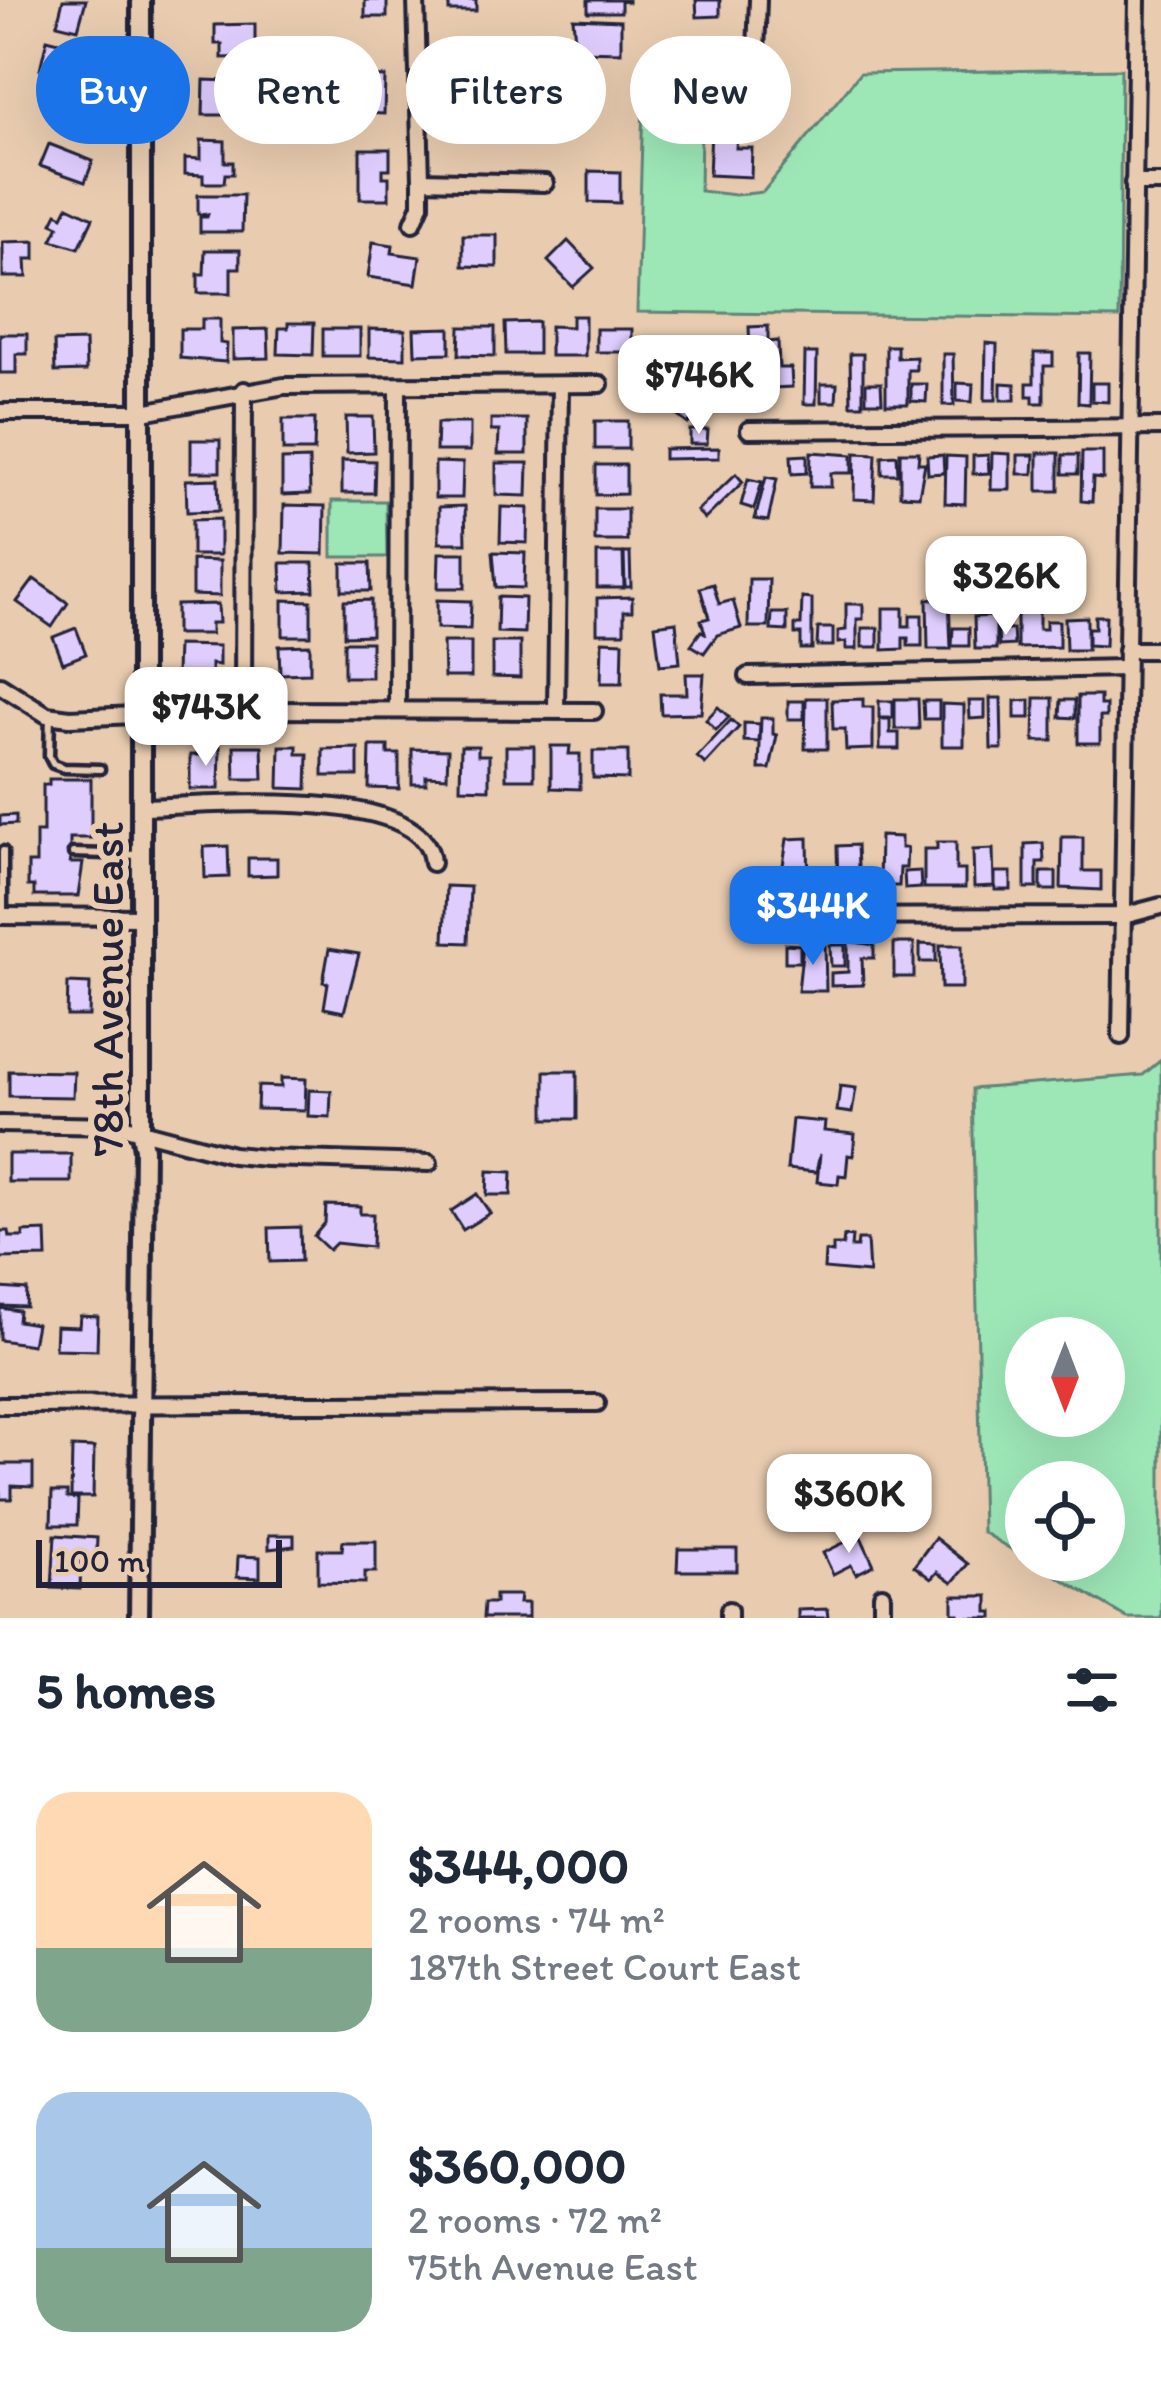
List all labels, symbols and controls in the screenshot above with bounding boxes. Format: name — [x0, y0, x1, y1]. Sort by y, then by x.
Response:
chip: Buy — [36, 36, 190, 144]
chip: Rent — [214, 36, 382, 144]
chip: Filters — [406, 36, 606, 144]
chip: New — [630, 36, 791, 144]
pin: $746K — [615, 335, 783, 437]
text: $746K — [645, 350, 753, 397]
pin: $326K — [922, 536, 1090, 638]
text: $326K — [952, 551, 1060, 598]
pin: $743K — [122, 667, 290, 769]
text: $743K — [152, 682, 260, 729]
street label: 78th Avenue East — [80, 821, 134, 1157]
pin: $344K — [729, 866, 897, 968]
text: $344K — [757, 881, 869, 928]
north arrow — [1005, 1317, 1125, 1437]
map controls — [1005, 1317, 1125, 1581]
pin: $360K — [765, 1454, 933, 1556]
button: locate — [1005, 1461, 1125, 1581]
text: $360K — [794, 1469, 904, 1516]
scale bar — [36, 1534, 282, 1587]
text: 100 m — [54, 1541, 145, 1580]
icon: filters — [1059, 1657, 1125, 1723]
text: 5 homes — [36, 1660, 216, 1721]
text: $344,000 — [408, 1835, 629, 1896]
icon: home — [132, 1840, 276, 1984]
text: 2 rooms · 74 m² — [408, 1896, 665, 1943]
text: 187th Street Court East — [408, 1943, 801, 1990]
text: $360,000 — [408, 2135, 626, 2196]
icon: home — [132, 2140, 276, 2284]
text: 2 rooms · 72 m² — [408, 2196, 662, 2243]
text: 75th Avenue East — [408, 2243, 698, 2290]

